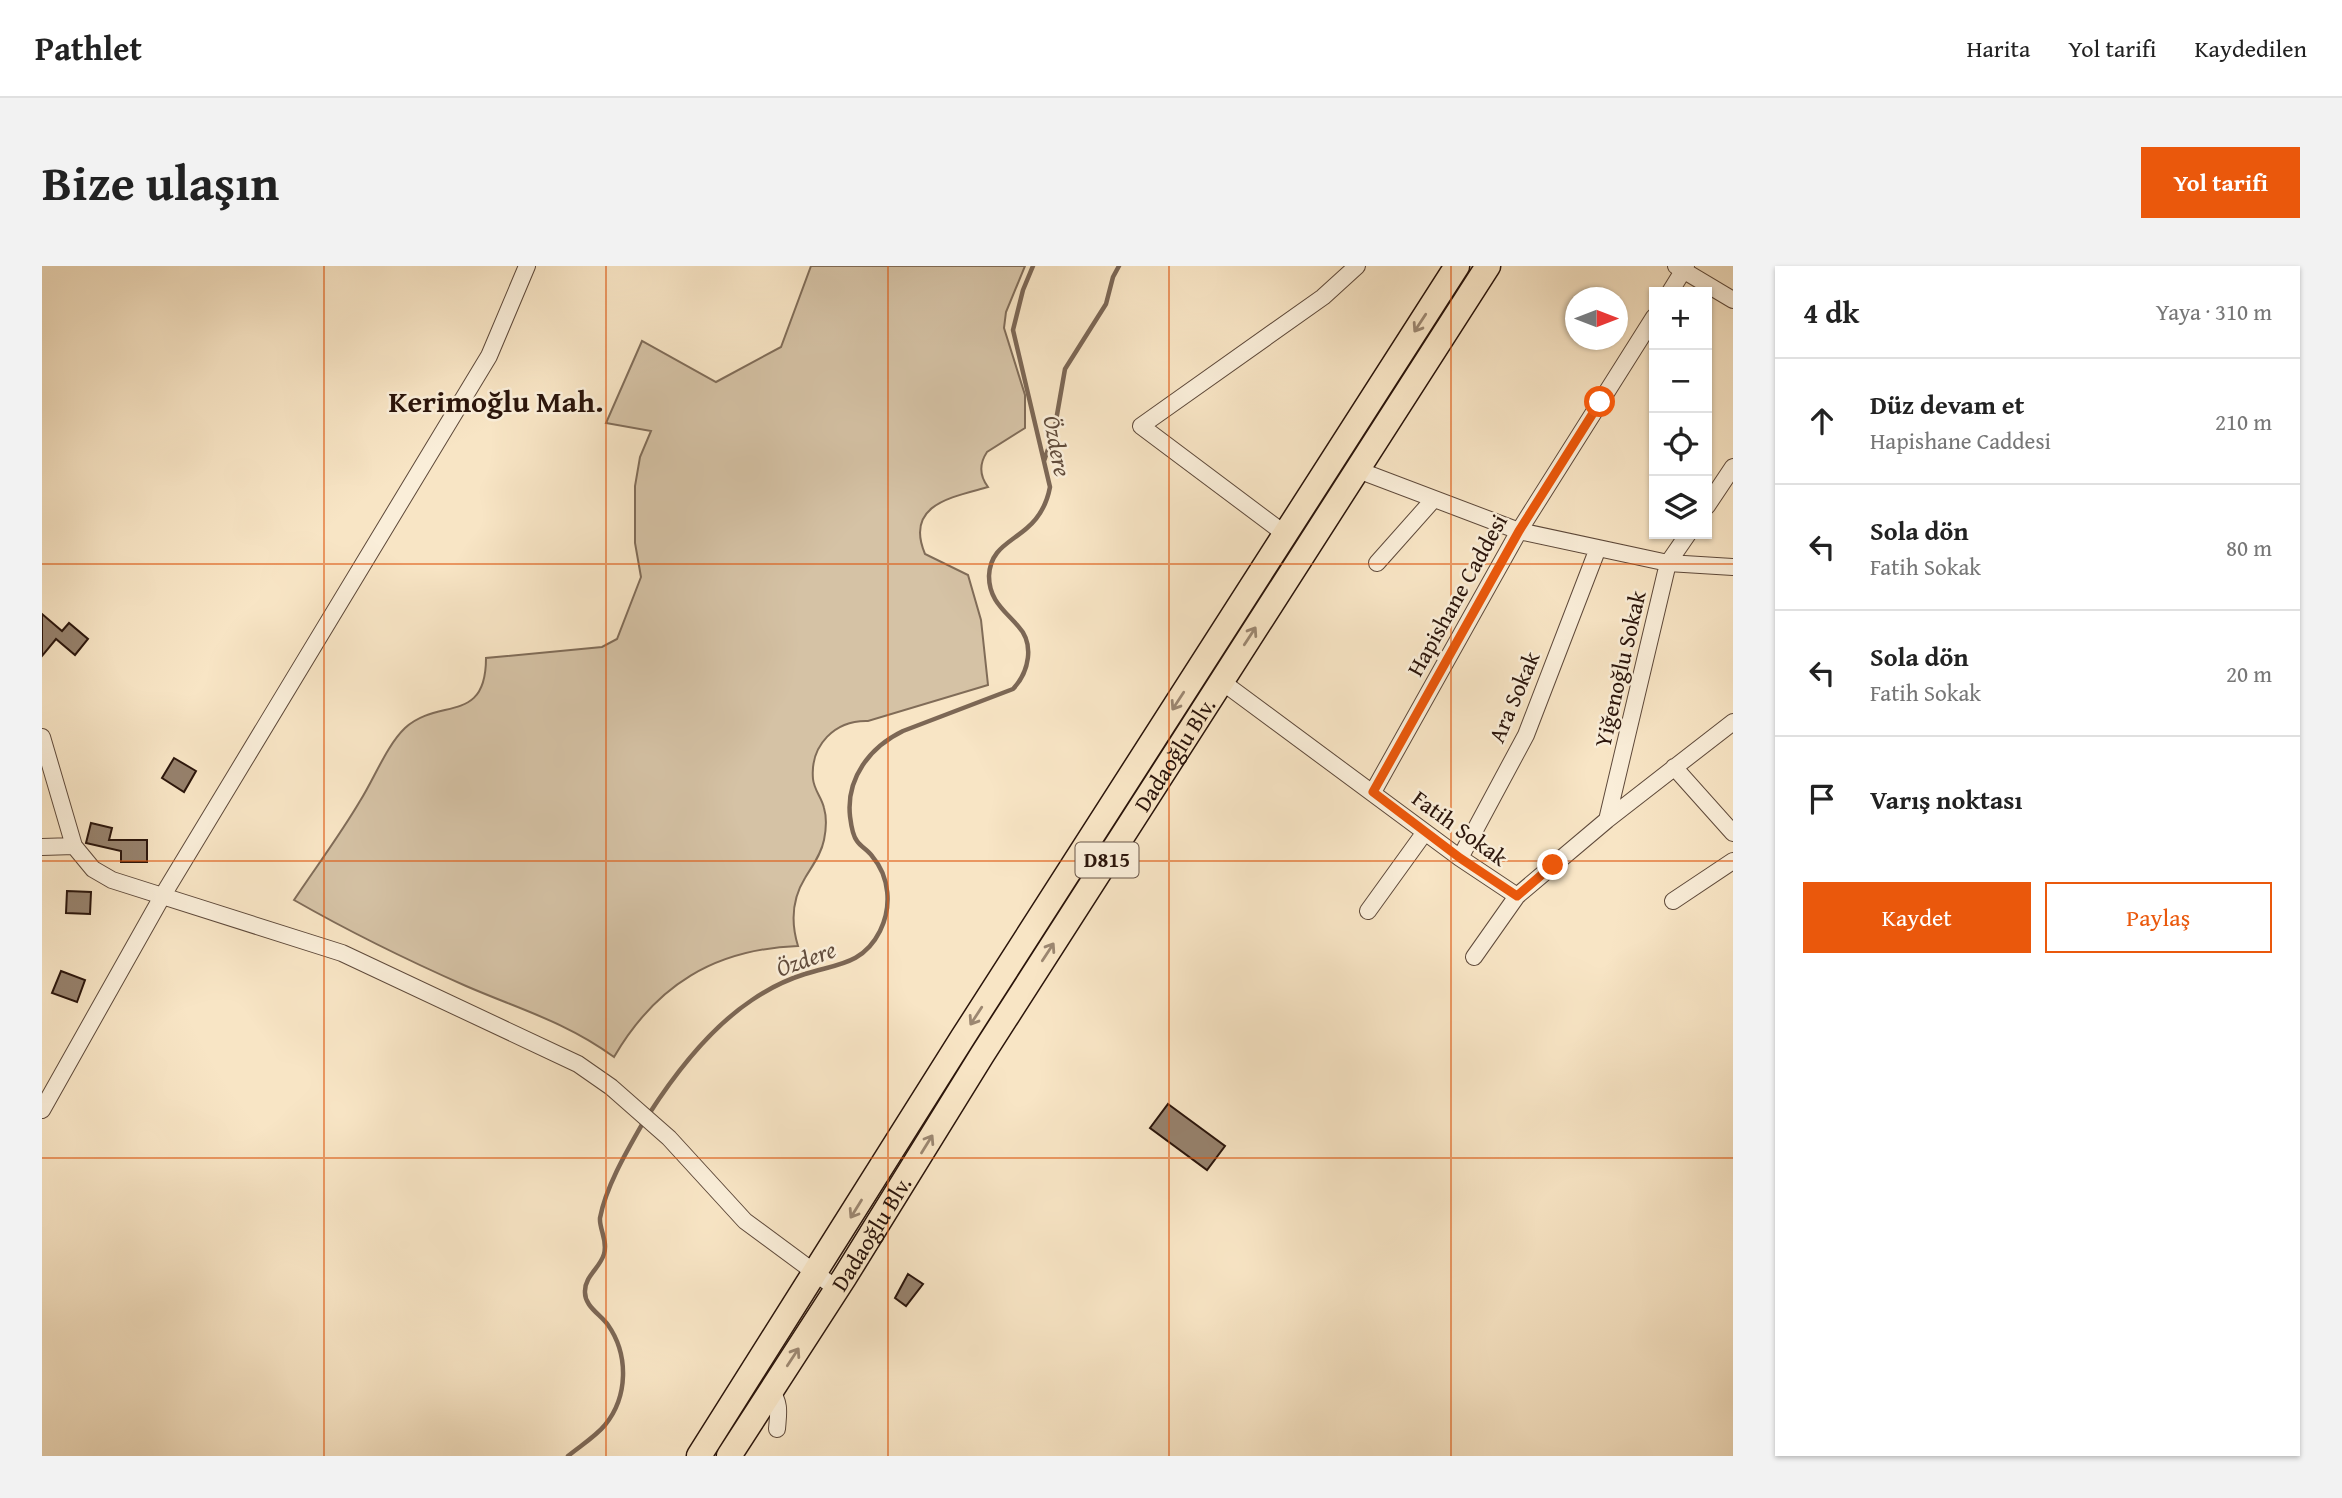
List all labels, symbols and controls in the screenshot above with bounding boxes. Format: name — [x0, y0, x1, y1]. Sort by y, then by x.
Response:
text: Pathlet — [35, 24, 142, 72]
text: Harita — [1967, 31, 2030, 66]
text: Yol tarifi — [2068, 31, 2156, 66]
text: Kaydedilen — [2194, 31, 2307, 66]
text: Bize ulaşın — [42, 146, 279, 218]
button: Yol tarifi — [2141, 147, 2300, 218]
north arrow — [1565, 287, 1628, 350]
map controls — [1649, 287, 1712, 539]
button: + — [1649, 287, 1712, 350]
text: 4 dk — [1803, 290, 1859, 334]
text: Yaya · 310 m — [2156, 295, 2272, 328]
one-way arrow — [1413, 313, 1427, 333]
button: − — [1649, 350, 1712, 413]
district label: Kerimoğlu Mah. — [389, 379, 603, 423]
text: Düz devam et — [1870, 385, 2024, 424]
route start — [1584, 386, 1615, 417]
icon: ahead — [1803, 402, 1841, 440]
text: 210 m — [2215, 405, 2272, 438]
water label: Özdere — [1034, 412, 1081, 480]
button: locate — [1649, 413, 1712, 476]
text: Hapishane Caddesi — [1870, 424, 2051, 457]
button: layers — [1649, 476, 1712, 539]
street label: Hapishane Caddesi — [1398, 508, 1515, 682]
text: Sola dön — [1870, 511, 1969, 550]
icon: left — [1803, 528, 1841, 566]
text: 80 m — [2226, 531, 2272, 564]
text: Fatih Sokak — [1870, 550, 1981, 583]
street label: Yiğenoğlu Sokak — [1585, 587, 1654, 750]
one-way arrow — [1244, 627, 1258, 647]
text: Sola dön — [1870, 637, 1969, 676]
street label: Ara Sokak — [1480, 646, 1548, 748]
icon: left — [1803, 654, 1841, 692]
text: 20 m — [2226, 657, 2272, 690]
text: Fatih Sokak — [1870, 676, 1981, 709]
one-way arrow — [1171, 690, 1185, 710]
street label: Dadaoğlu Blv. — [1125, 691, 1223, 818]
icon: arrive — [1803, 780, 1841, 818]
text: Varış noktası — [1870, 780, 2022, 819]
street label: Fatih Sokak — [1406, 782, 1515, 874]
road number: D815 — [1076, 842, 1138, 878]
route end — [1537, 849, 1568, 880]
button: Kaydet — [1803, 882, 2031, 953]
button: Paylaş — [2045, 882, 2272, 953]
water label: Özdere — [771, 931, 841, 986]
one-way arrow — [1042, 942, 1056, 962]
one-way arrow — [969, 1006, 984, 1025]
one-way arrow — [919, 1135, 934, 1154]
street label: Dadaoğlu Blv. — [823, 1170, 919, 1297]
one-way arrow — [849, 1199, 864, 1218]
one-way arrow — [786, 1348, 800, 1368]

